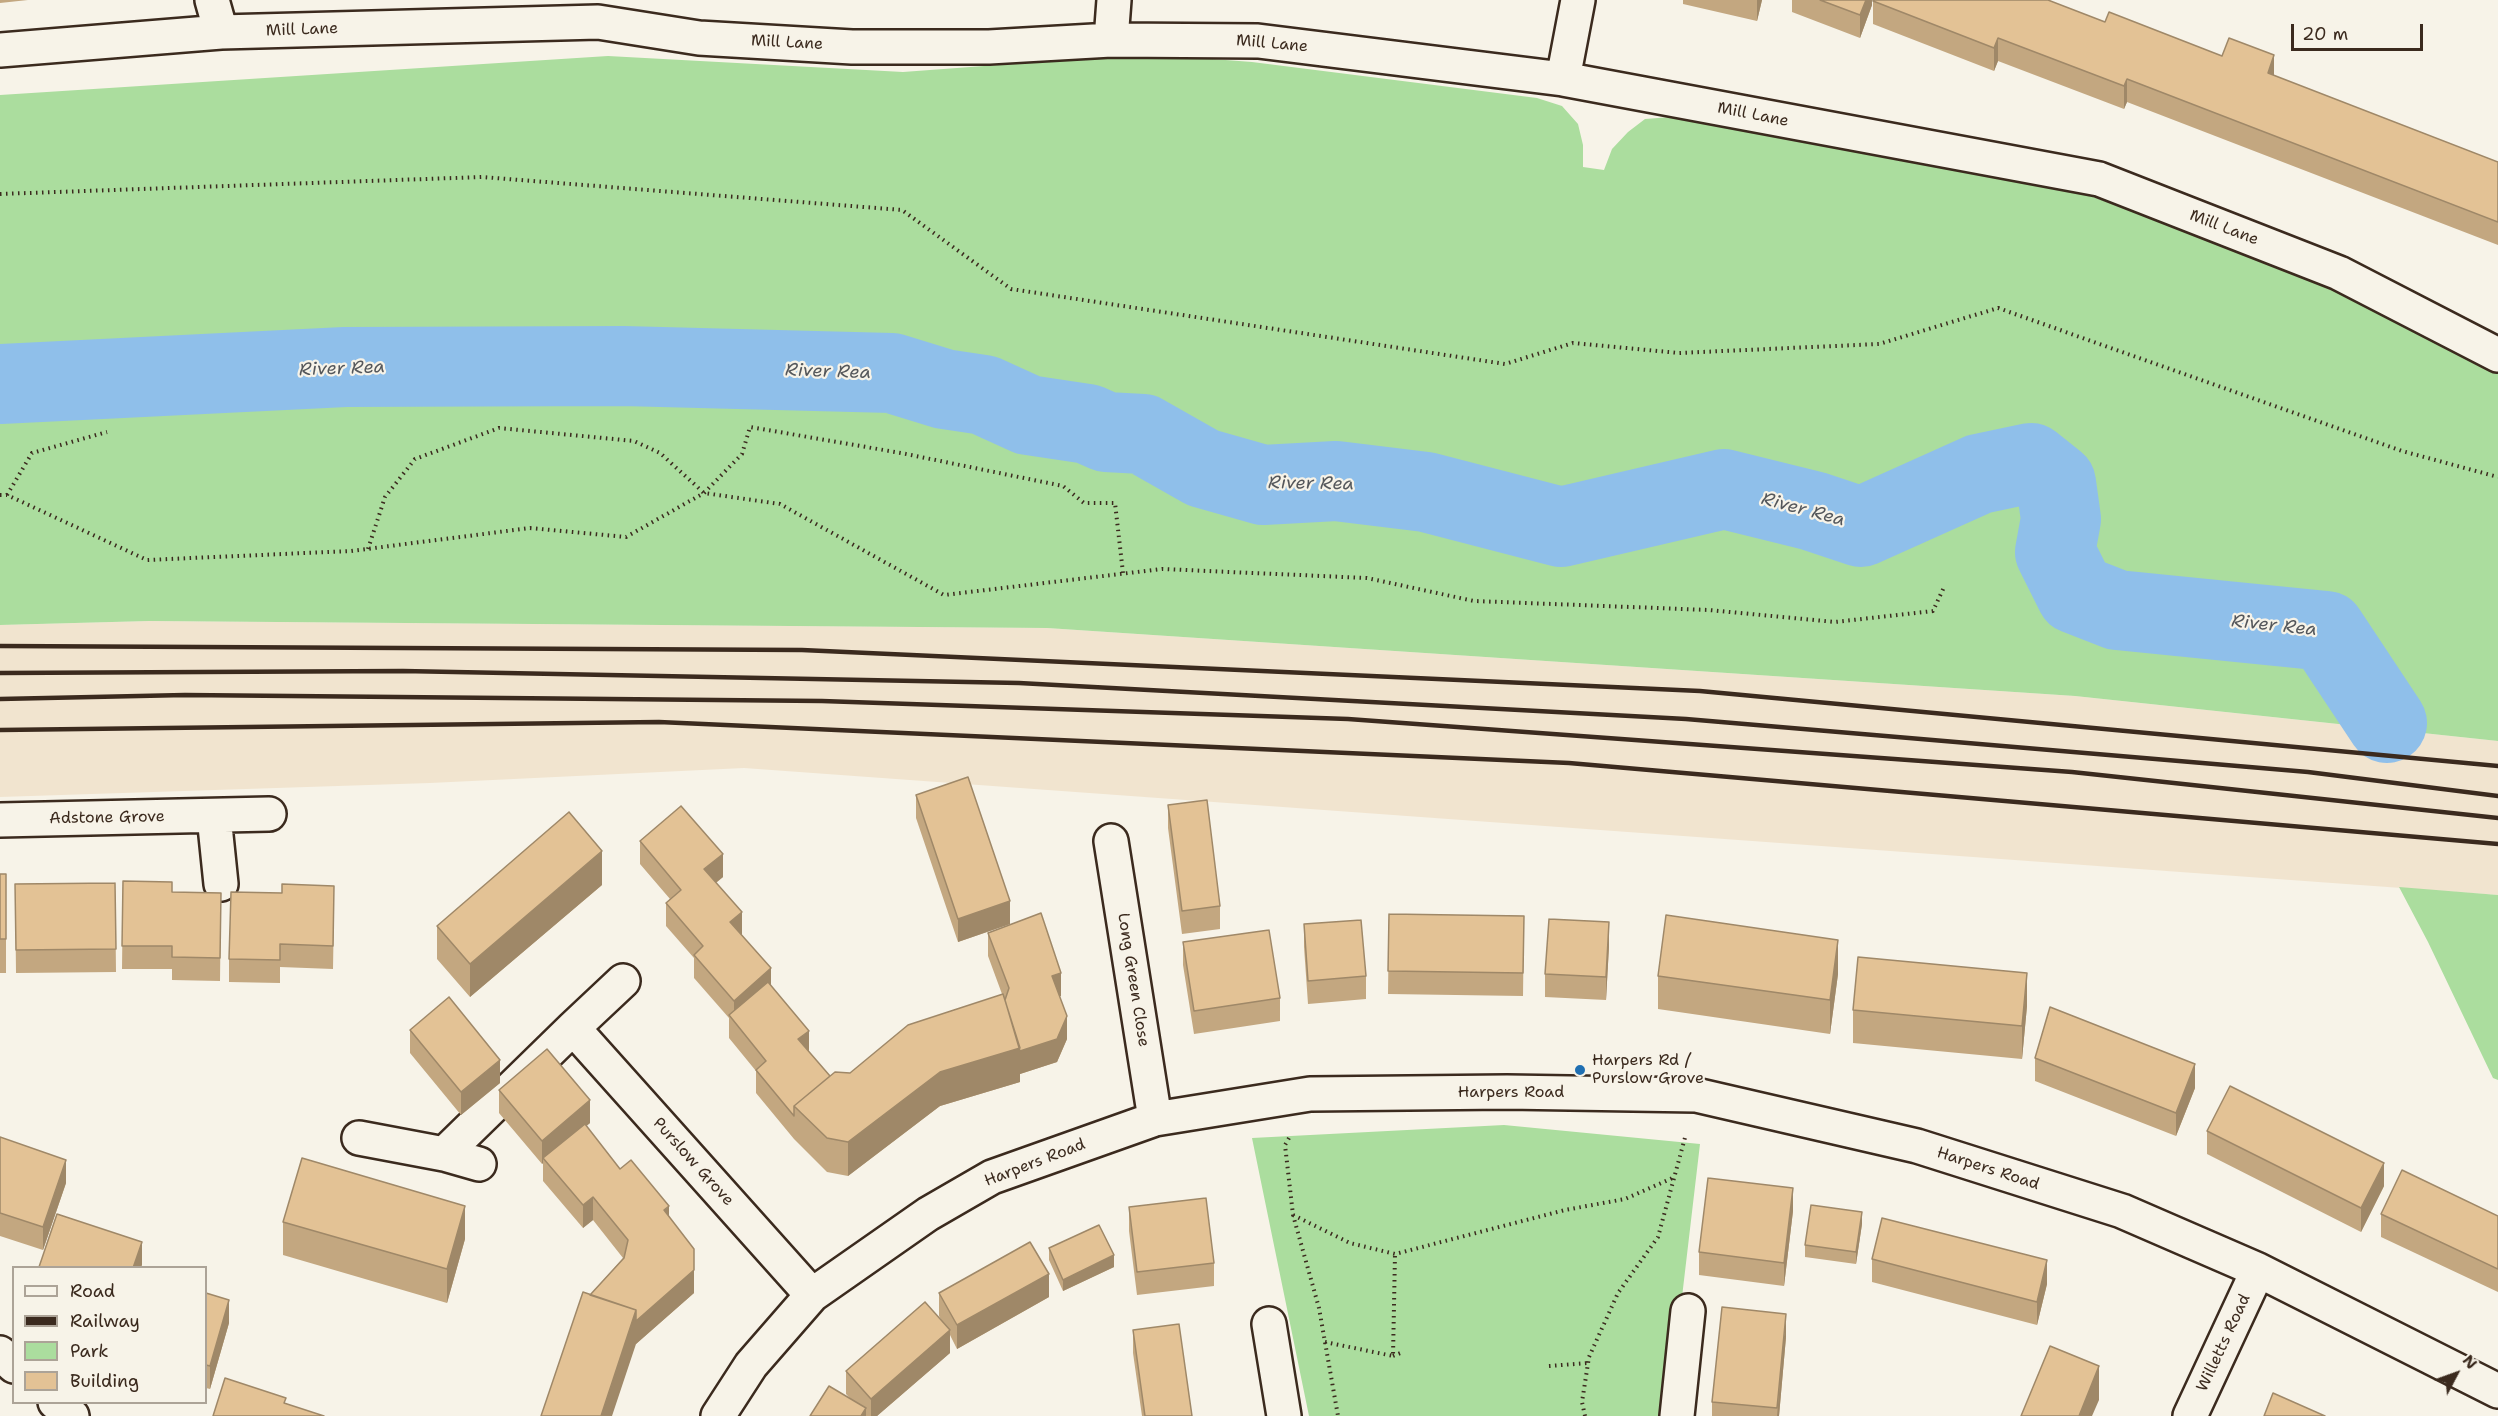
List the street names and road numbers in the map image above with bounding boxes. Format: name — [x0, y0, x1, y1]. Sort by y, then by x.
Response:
street label: Mill Lane — [266, 19, 338, 41]
street label: Mill Lane — [1235, 31, 1309, 57]
street label: Mill Lane — [750, 32, 824, 54]
street label: Mill Lane — [1716, 99, 1790, 131]
street label: Mill Lane — [2187, 206, 2261, 250]
street label: Adstone Grove — [49, 807, 165, 829]
street label: Long Green Close — [1113, 912, 1153, 1048]
street label: Harpers Road — [1458, 1083, 1564, 1103]
street label: Purslow Grove — [648, 1114, 738, 1210]
street label: Harpers Road — [982, 1135, 1088, 1191]
street label: Harpers Road — [1934, 1143, 2042, 1195]
street label: Willetts Road — [2193, 1291, 2255, 1395]

